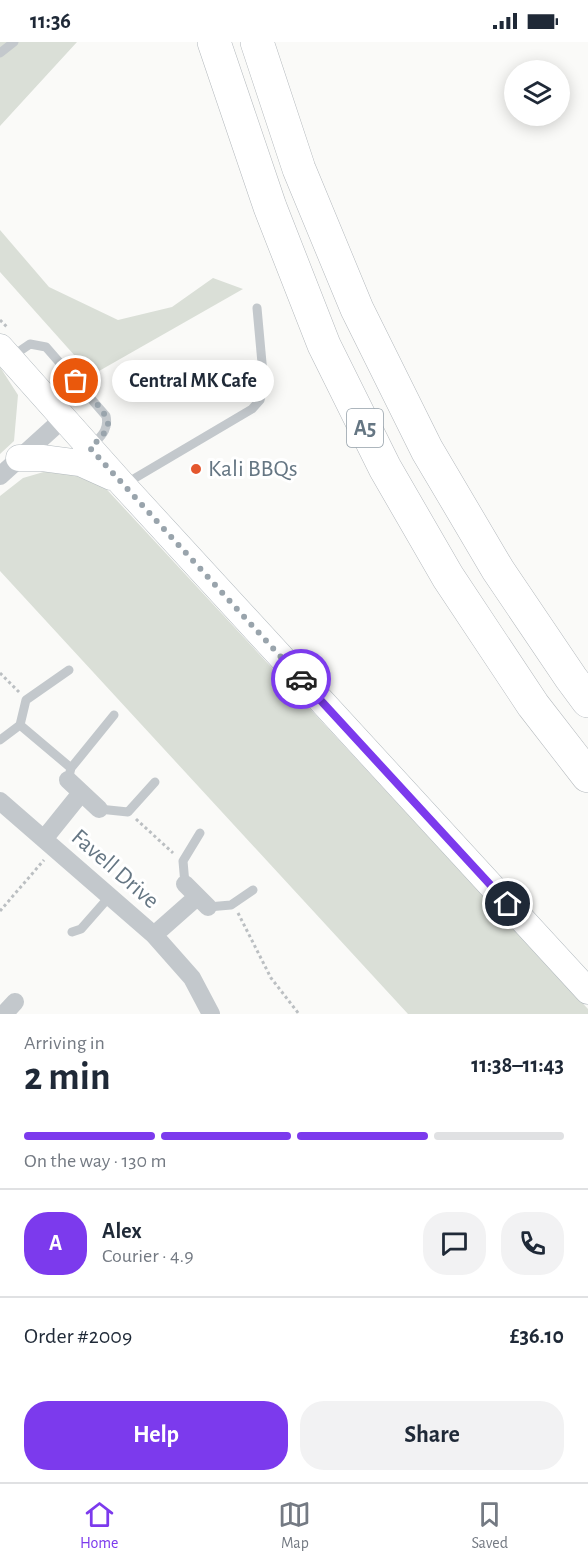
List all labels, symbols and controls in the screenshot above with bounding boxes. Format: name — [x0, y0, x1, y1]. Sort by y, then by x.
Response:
text: 11:36 — [30, 10, 71, 32]
map controls — [504, 60, 570, 126]
button: layers — [504, 60, 570, 126]
pin — [50, 355, 101, 406]
callout: Central MK Cafe — [112, 360, 274, 402]
icon: bag — [59, 364, 92, 397]
text: Central MK Cafe — [129, 371, 257, 391]
road number: A5 — [347, 409, 383, 447]
place label: Kali BBQs — [208, 457, 298, 481]
marker: Kali BBQs — [189, 462, 203, 476]
courier — [271, 649, 331, 709]
icon: car — [285, 663, 318, 696]
street label: Favell Drive — [67, 825, 163, 913]
pin — [482, 878, 533, 929]
icon: home — [491, 887, 524, 920]
text: Arriving in — [24, 1033, 105, 1053]
text: 11:38–11:43 — [471, 1054, 564, 1076]
text: 2 min — [24, 1058, 111, 1097]
text: On the way · 130 m — [24, 1151, 166, 1171]
button: chat — [423, 1212, 486, 1275]
button: phone — [501, 1212, 564, 1275]
text: Alex — [102, 1220, 142, 1242]
text: A — [49, 1232, 62, 1254]
text: Courier · 4.9 — [102, 1246, 194, 1266]
text: Order #2009 — [24, 1325, 132, 1347]
text: £36.10 — [510, 1325, 564, 1347]
button: Help — [24, 1401, 288, 1470]
button: Share — [300, 1401, 564, 1470]
tab: Home — [80, 1498, 118, 1553]
tab: Map — [278, 1498, 311, 1553]
tab: Saved — [471, 1498, 508, 1553]

